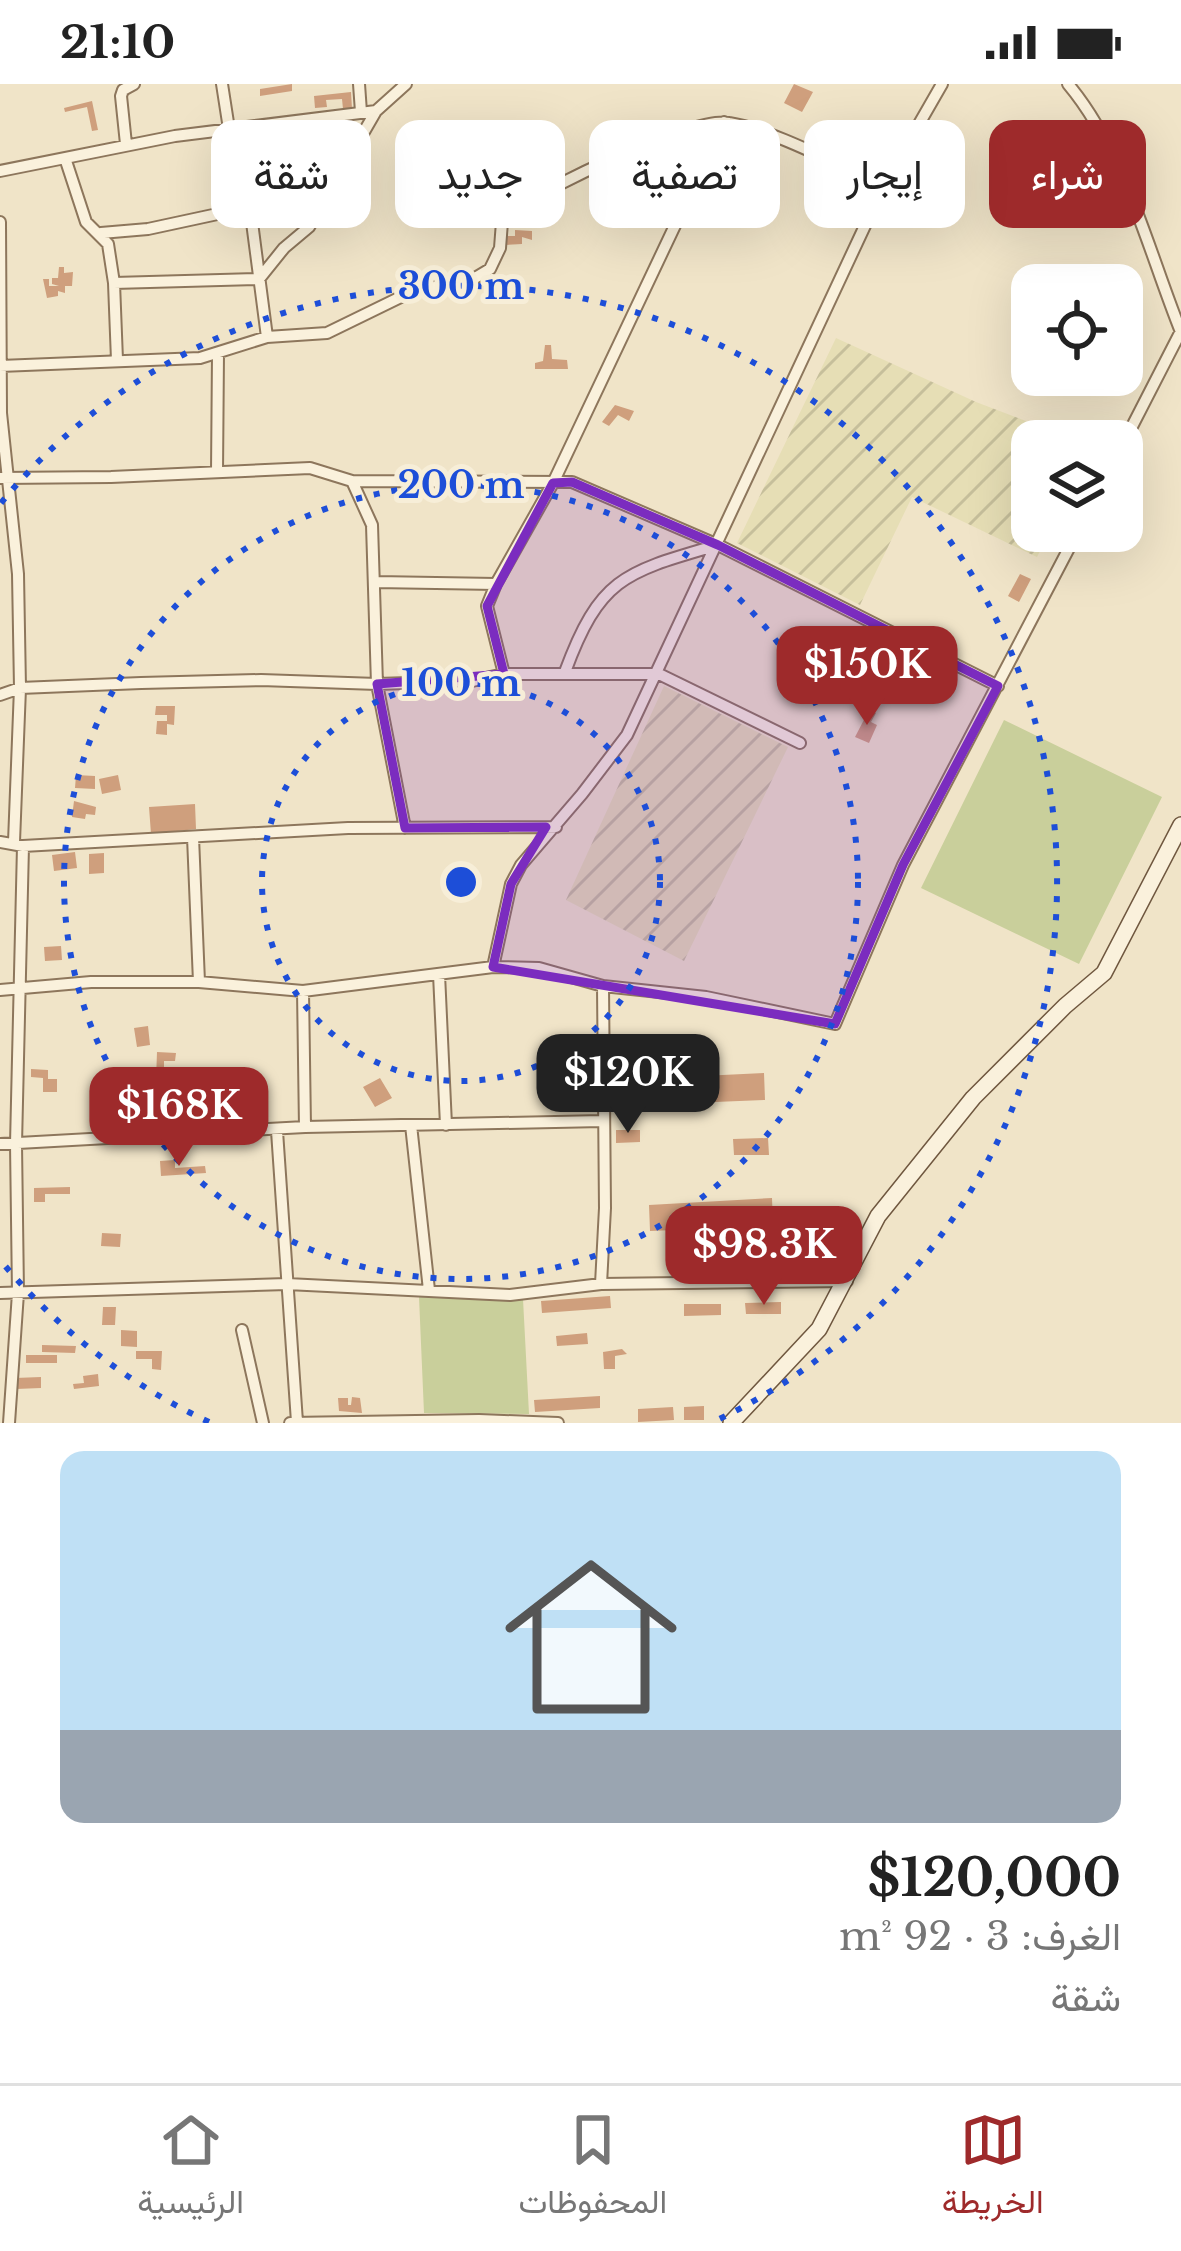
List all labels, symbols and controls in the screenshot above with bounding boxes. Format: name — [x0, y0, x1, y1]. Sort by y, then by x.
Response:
text: 21:10 — [60, 14, 175, 70]
chip: شقة — [211, 120, 371, 228]
chip: جديد — [395, 120, 565, 228]
chip: تصفية — [589, 120, 780, 228]
chip: إيجار — [804, 120, 965, 228]
chip: شراء — [989, 120, 1146, 228]
text: 300 m — [398, 264, 525, 309]
map controls — [1011, 264, 1143, 552]
button: locate — [1011, 264, 1143, 396]
button: layers — [1011, 420, 1143, 552]
text: 200 m — [397, 463, 525, 508]
pin: $150K — [783, 626, 951, 728]
text: $150K — [804, 640, 930, 689]
text: 100 m — [401, 661, 521, 706]
centre of rings — [440, 861, 482, 903]
pin: $120K — [544, 1034, 712, 1136]
text: $120K — [563, 1048, 693, 1097]
pin: $168K — [95, 1067, 263, 1169]
text: $168K — [116, 1081, 242, 1130]
pin: $98.3K — [666, 1206, 862, 1308]
text: $98.3K — [692, 1220, 836, 1269]
icon: home — [483, 1529, 699, 1745]
text: $120,000 — [867, 1847, 1121, 1910]
text: الغرف: 3 · 92 m² — [839, 1912, 1121, 1961]
text: شقة — [1051, 1973, 1121, 2022]
tab: الرئيسية — [137, 2107, 244, 2231]
tab: المحفوظات — [519, 2107, 667, 2231]
tab: الخريطة — [942, 2107, 1044, 2231]

